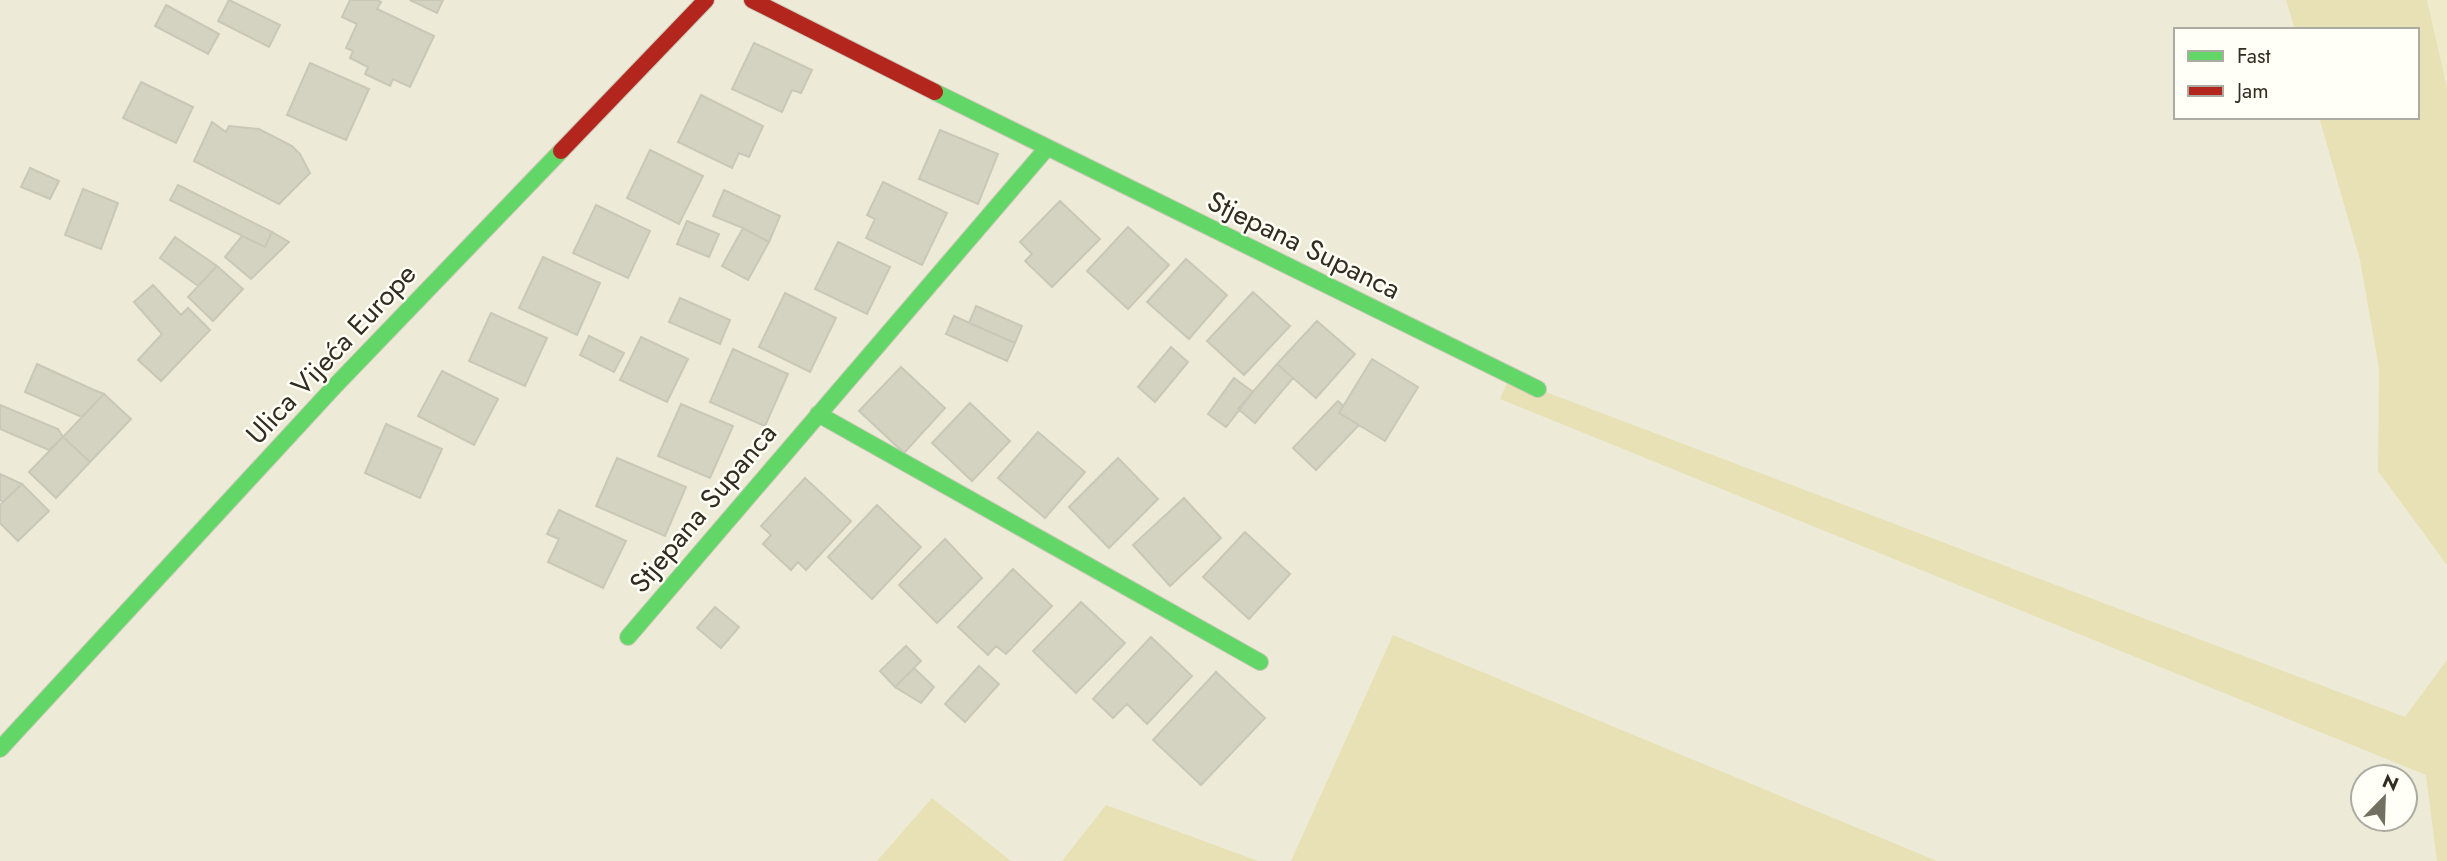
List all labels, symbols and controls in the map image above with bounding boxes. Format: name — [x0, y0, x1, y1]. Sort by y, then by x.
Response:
legend — [2174, 28, 2419, 119]
text: Fast — [2237, 41, 2270, 71]
text: Jam — [2234, 76, 2269, 106]
street label: Stjepana Supanca — [1200, 180, 1408, 310]
street label: Ulica Vijeća Europe — [236, 254, 426, 454]
street label: Stjepana Supanca — [620, 414, 786, 602]
north arrow — [2349, 763, 2419, 833]
text: N — [2378, 767, 2403, 798]

